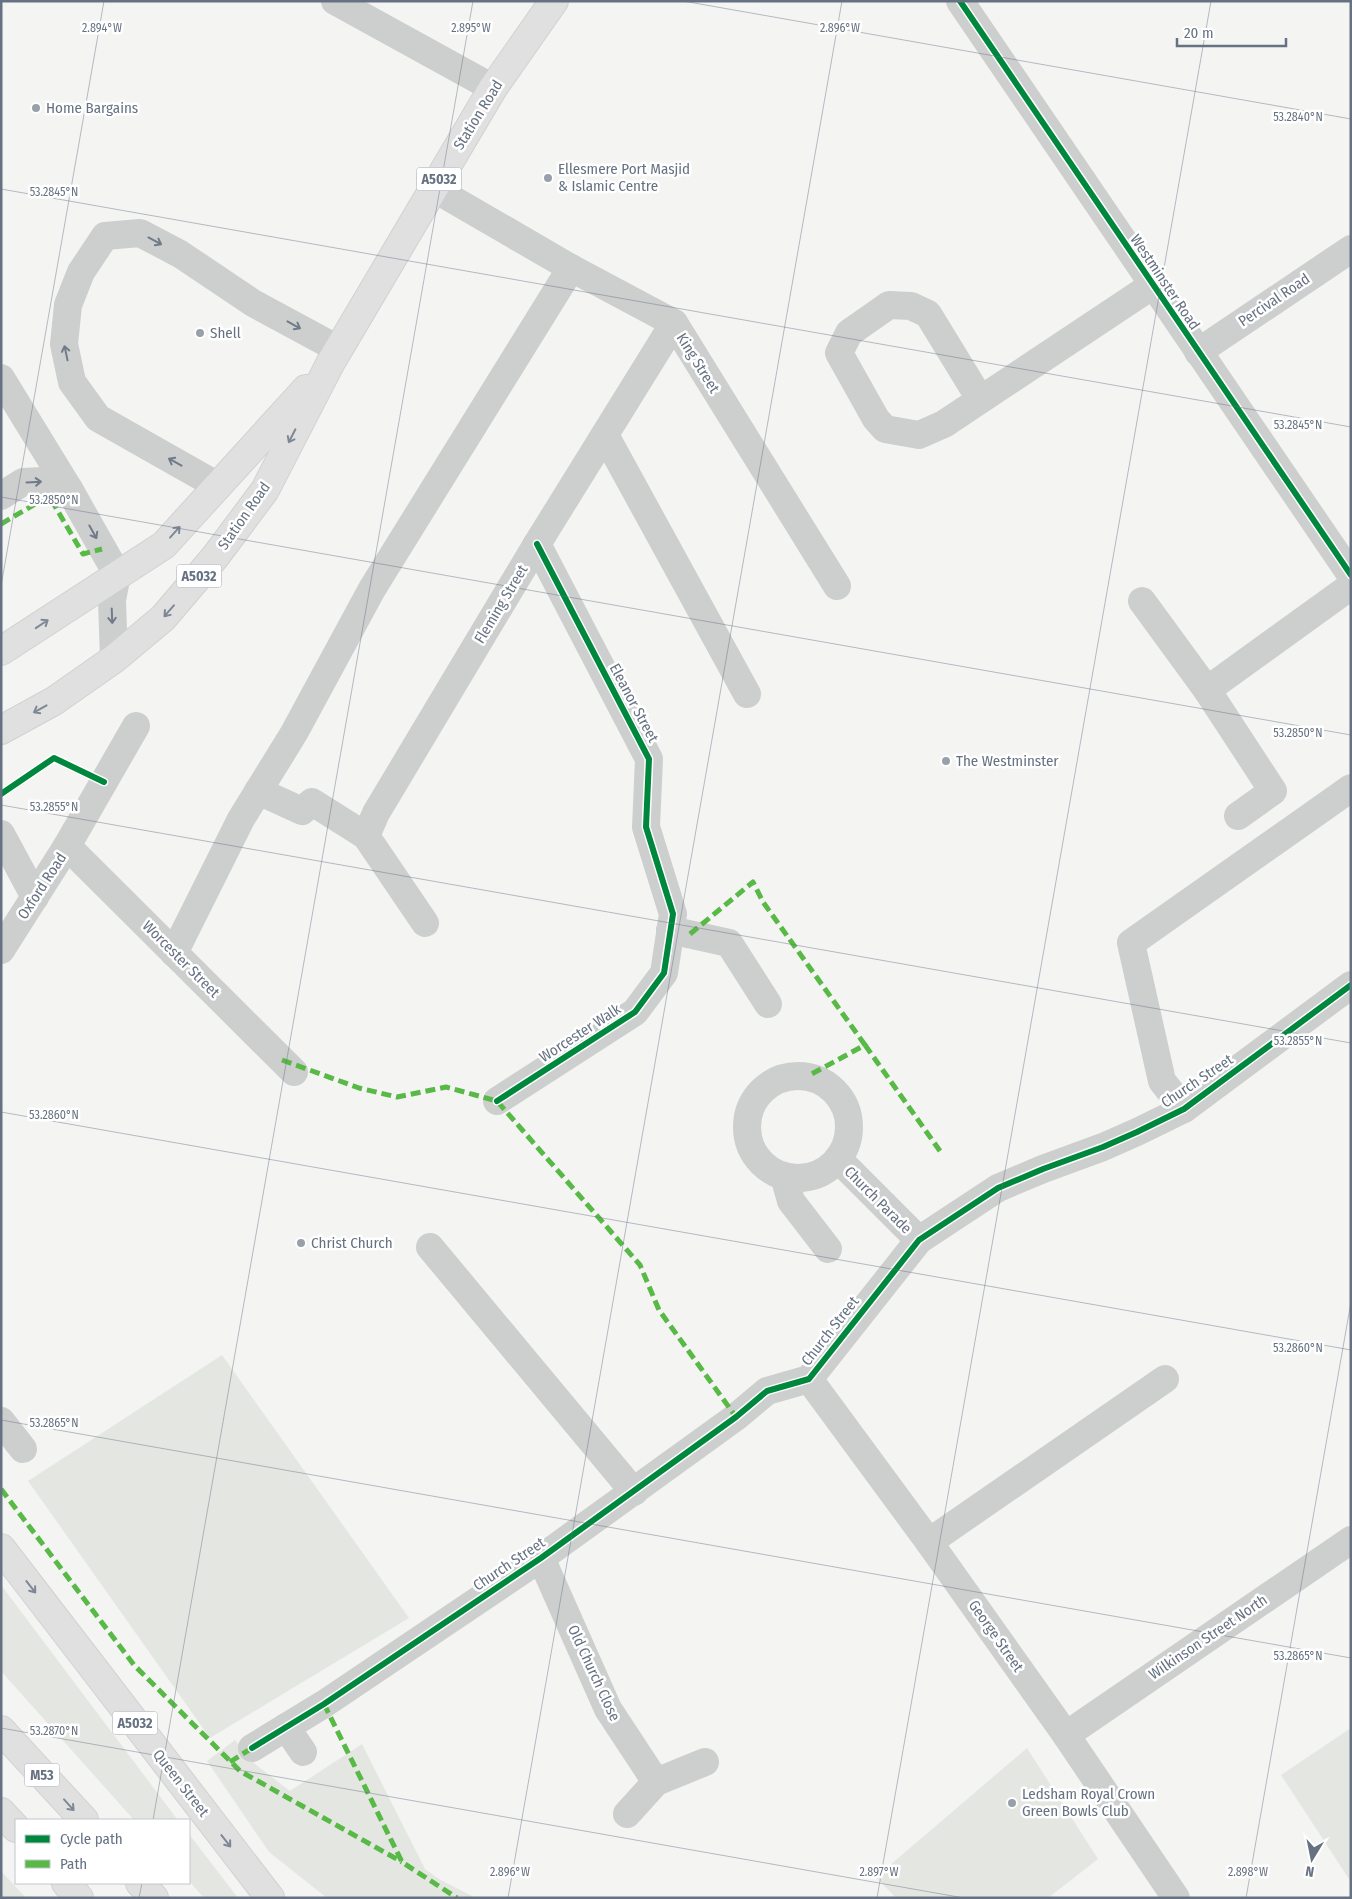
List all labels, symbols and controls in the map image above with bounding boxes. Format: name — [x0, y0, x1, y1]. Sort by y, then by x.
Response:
scale bar — [1177, 15, 1286, 47]
text: 2.894°W — [82, 21, 122, 35]
text: 2.895°W — [451, 21, 491, 35]
text: 2.896°W — [820, 21, 860, 35]
text: 20 m — [1184, 24, 1214, 42]
street label: Station Road — [450, 77, 506, 153]
place label: Home Bargains — [46, 99, 138, 117]
marker: Home Bargains — [30, 102, 42, 114]
text: 53.2840°N — [1273, 110, 1323, 124]
place label: Ellesmere Port Masjid & Islamic Centre — [558, 160, 690, 195]
road number: A5032 — [416, 168, 462, 190]
marker: Ellesmere Port Masjid & Islamic Centre — [542, 172, 554, 184]
text: 53.2845°N — [30, 185, 78, 199]
street label: Westminster Road — [1126, 231, 1204, 333]
one-way arrow — [148, 236, 163, 246]
street label: Percival Road — [1235, 270, 1313, 330]
one-way arrow — [286, 321, 301, 331]
place label: Shell — [210, 324, 241, 342]
marker: Shell — [194, 327, 206, 339]
street label: King Street — [673, 330, 723, 396]
one-way arrow — [61, 346, 70, 362]
text: 53.2845°N — [1274, 418, 1322, 432]
one-way arrow — [287, 428, 296, 443]
one-way arrow — [168, 457, 183, 466]
one-way arrow — [25, 477, 41, 486]
street label: Station Road — [214, 479, 274, 553]
text: 53.2850°N — [29, 493, 79, 507]
one-way arrow — [88, 524, 98, 538]
one-way arrow — [169, 526, 181, 539]
street label: Fleming Street — [471, 561, 532, 647]
road number: A5032 — [176, 564, 222, 588]
one-way arrow — [163, 604, 175, 617]
one-way arrow — [108, 608, 117, 624]
one-way arrow — [35, 619, 49, 629]
street label: Eleanor Street — [606, 660, 662, 746]
one-way arrow — [33, 704, 48, 714]
text: 53.2850°N — [1273, 726, 1323, 740]
place label: The Westminster — [956, 752, 1059, 770]
marker: The Westminster — [940, 755, 952, 767]
text: 53.2855°N — [30, 800, 78, 814]
street label: Oxford Road — [14, 849, 70, 923]
street label: Worcester Street — [139, 917, 223, 1001]
street label: Worcester Walk — [536, 1000, 624, 1066]
text: 53.2855°N — [1274, 1034, 1322, 1048]
street label: Church Street — [1158, 1050, 1236, 1112]
text: 53.2860°N — [29, 1108, 79, 1122]
street label: Church Parade — [841, 1163, 915, 1237]
place label: Christ Church — [311, 1234, 393, 1252]
marker: Christ Church — [295, 1237, 307, 1249]
street label: Church Street — [797, 1293, 863, 1369]
text: 53.2860°N — [1273, 1341, 1323, 1355]
text: 53.2865°N — [30, 1416, 78, 1430]
street label: Church Street — [470, 1533, 548, 1595]
one-way arrow — [26, 1580, 36, 1594]
street label: Wilkinson Street North — [1145, 1591, 1271, 1683]
street label: George Street — [965, 1597, 1027, 1675]
street label: Old Church Close — [564, 1622, 624, 1724]
text: 53.2865°N — [1274, 1649, 1322, 1663]
road number: A5032 — [112, 1712, 158, 1735]
text: 53.2870°N — [30, 1724, 78, 1738]
street label: Queen Street — [149, 1746, 213, 1820]
road number: M53 — [24, 1764, 60, 1786]
place label: Ledsham Royal Crown Green Bowls Club — [1022, 1785, 1155, 1820]
marker: Ledsham Royal Crown Green Bowls Club — [1006, 1797, 1018, 1809]
one-way arrow — [64, 1798, 75, 1811]
legend — [15, 1819, 190, 1884]
text: Cycle path — [60, 1830, 123, 1848]
one-way arrow — [221, 1834, 231, 1848]
north arrow — [1287, 1834, 1337, 1884]
text: Path — [60, 1855, 87, 1873]
text: N — [1304, 1862, 1315, 1880]
text: 2.896°W — [490, 1865, 530, 1879]
text: 2.897°W — [860, 1865, 898, 1879]
text: 2.898°W — [1228, 1865, 1268, 1879]

